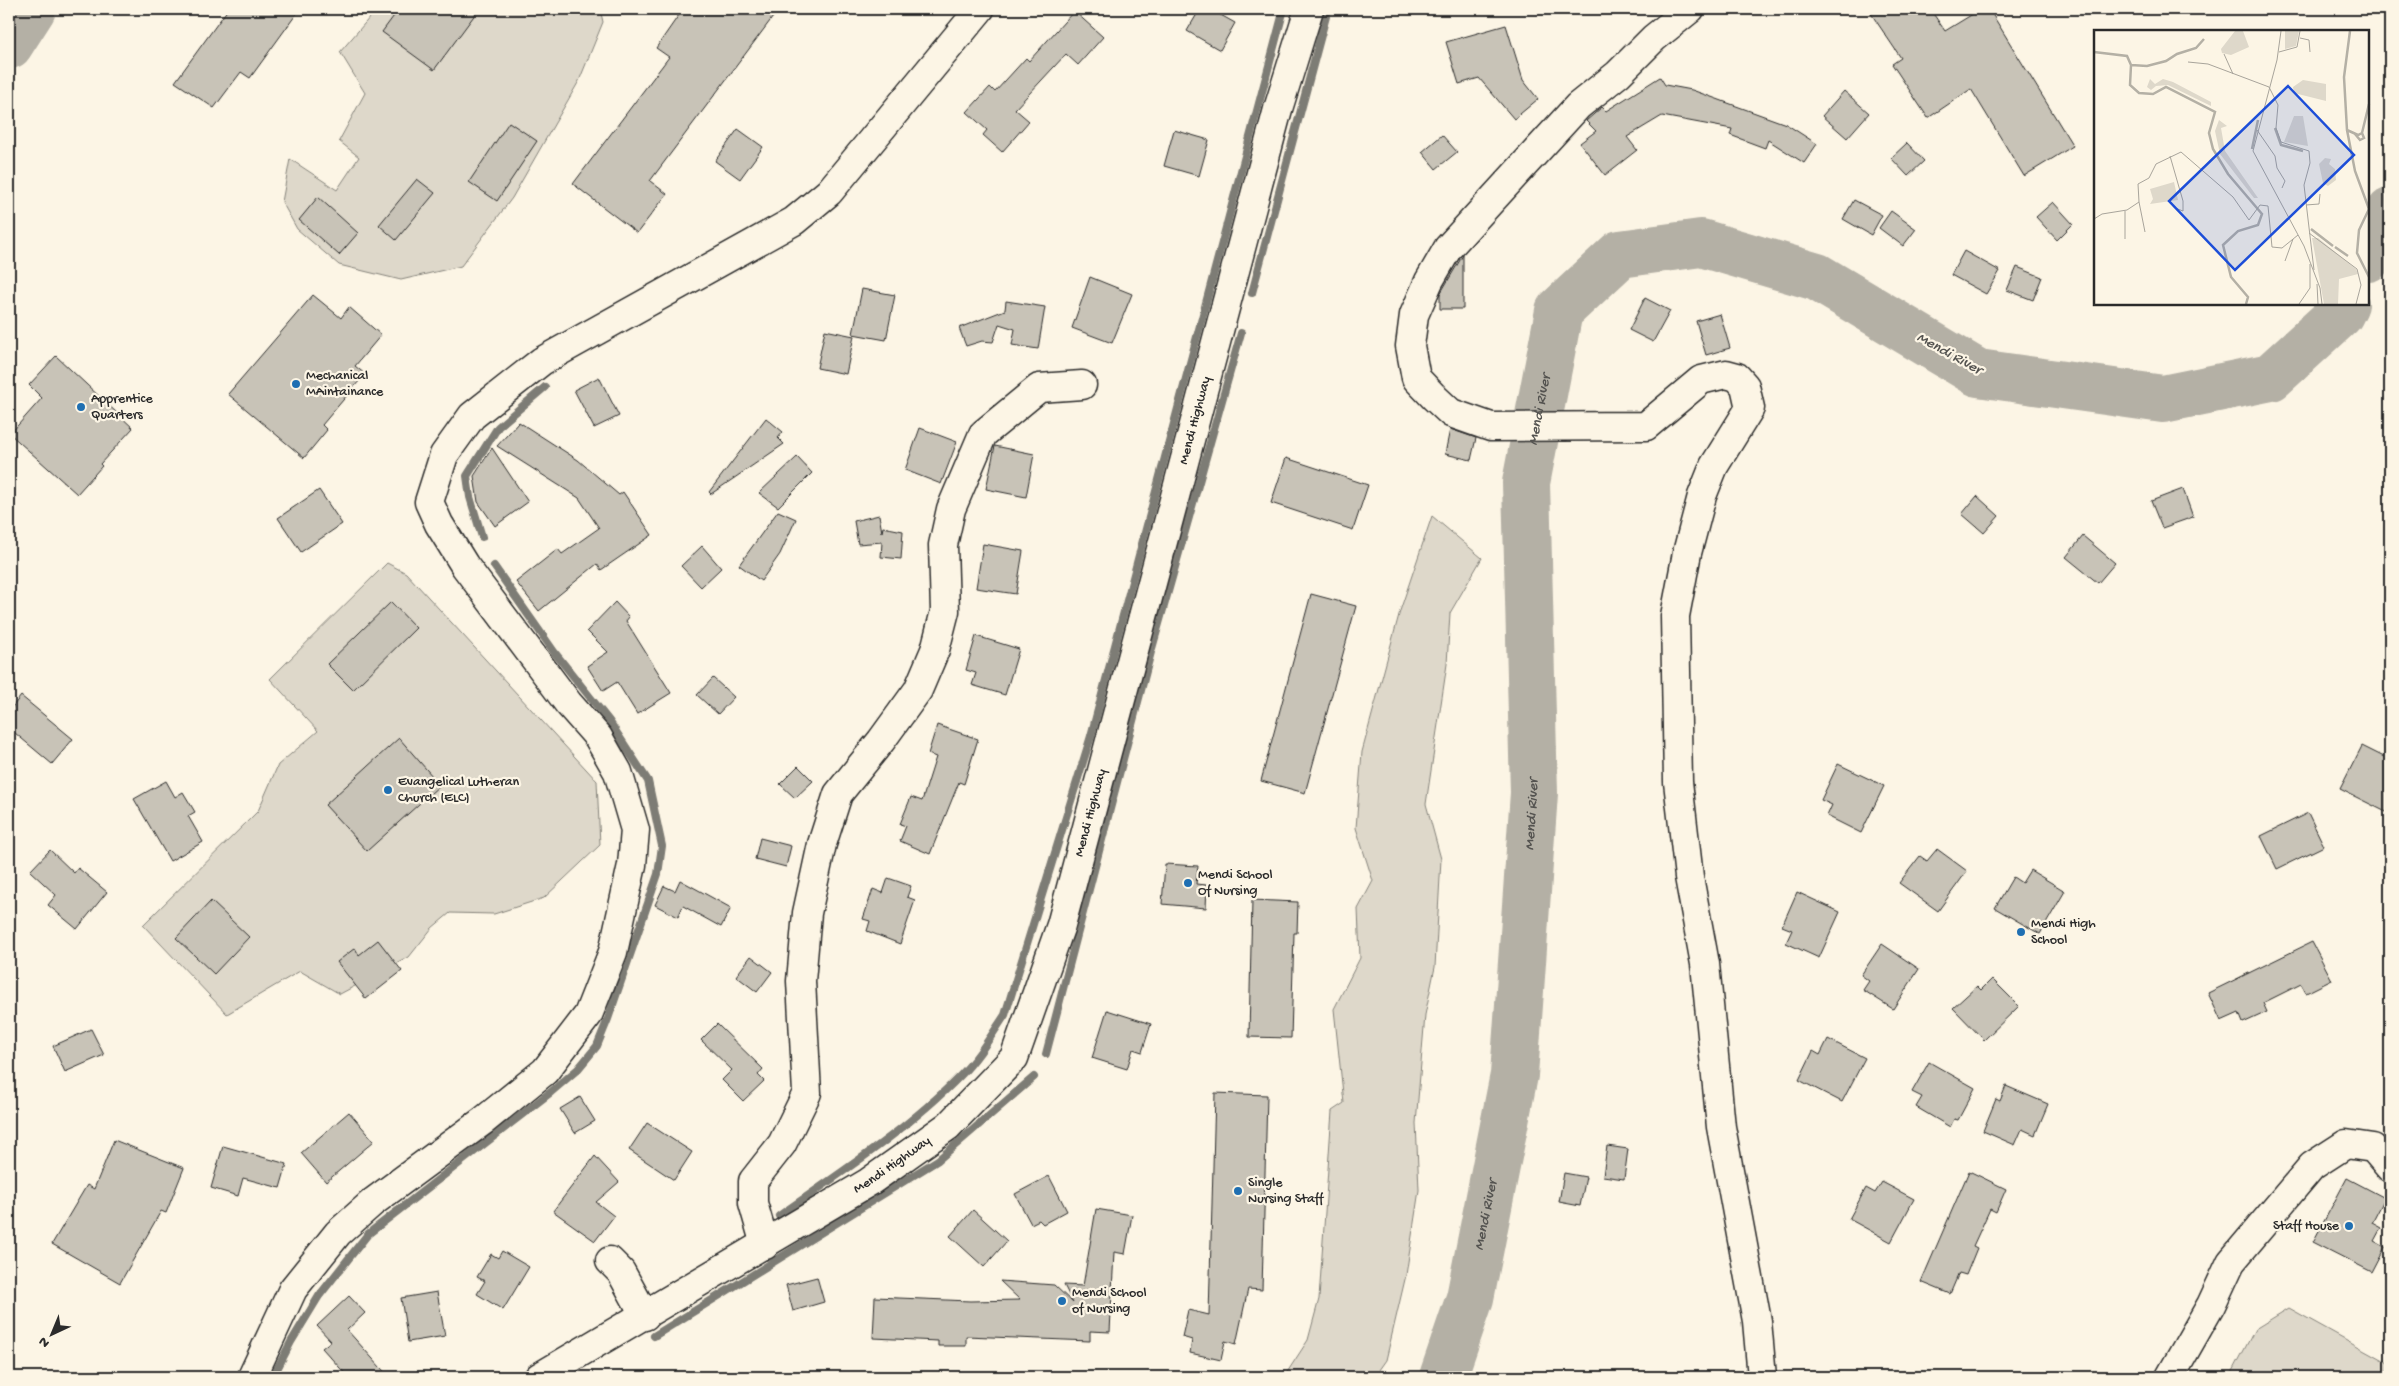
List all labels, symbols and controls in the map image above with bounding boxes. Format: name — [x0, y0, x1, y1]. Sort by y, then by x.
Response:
inset map — [2094, 30, 2369, 305]
water label: Mendi River — [1913, 329, 1987, 381]
place label: Mechanical MAintainance — [306, 368, 384, 401]
water label: Mendi River — [1524, 370, 1556, 447]
street label: Mendi Highway — [1175, 375, 1215, 466]
marker: Mechanical MAintainance — [290, 378, 302, 390]
place label: Apprentice Quarters — [91, 391, 153, 424]
marker: Apprentice Quarters — [75, 401, 87, 413]
street label: Mendi Highway — [1071, 767, 1111, 859]
place label: Evangelical Lutheran Church (ELC) — [398, 774, 519, 807]
water label: Mendi River — [1521, 776, 1543, 851]
marker: Evangelical Lutheran Church (ELC) — [382, 784, 394, 796]
place label: Mendi School Of Nursing — [1198, 867, 1273, 900]
marker: Mendi School Of Nursing — [1182, 877, 1194, 889]
place label: Mendi High School — [2031, 916, 2096, 949]
marker: Mendi High School — [2015, 926, 2027, 938]
street label: Mendi Highway — [851, 1132, 934, 1198]
place label: Single Nursing Staff — [1248, 1175, 1325, 1208]
water label: Mendi River — [1471, 1176, 1503, 1252]
marker: Single Nursing Staff — [1232, 1185, 1244, 1197]
place label: Staff House — [2273, 1218, 2340, 1235]
marker: Staff House — [2343, 1220, 2355, 1232]
place label: Mendi School of Nursing — [1072, 1285, 1147, 1318]
marker: Mendi School of Nursing — [1056, 1295, 1068, 1307]
north arrow — [28, 1308, 78, 1358]
text: N — [36, 1332, 54, 1351]

